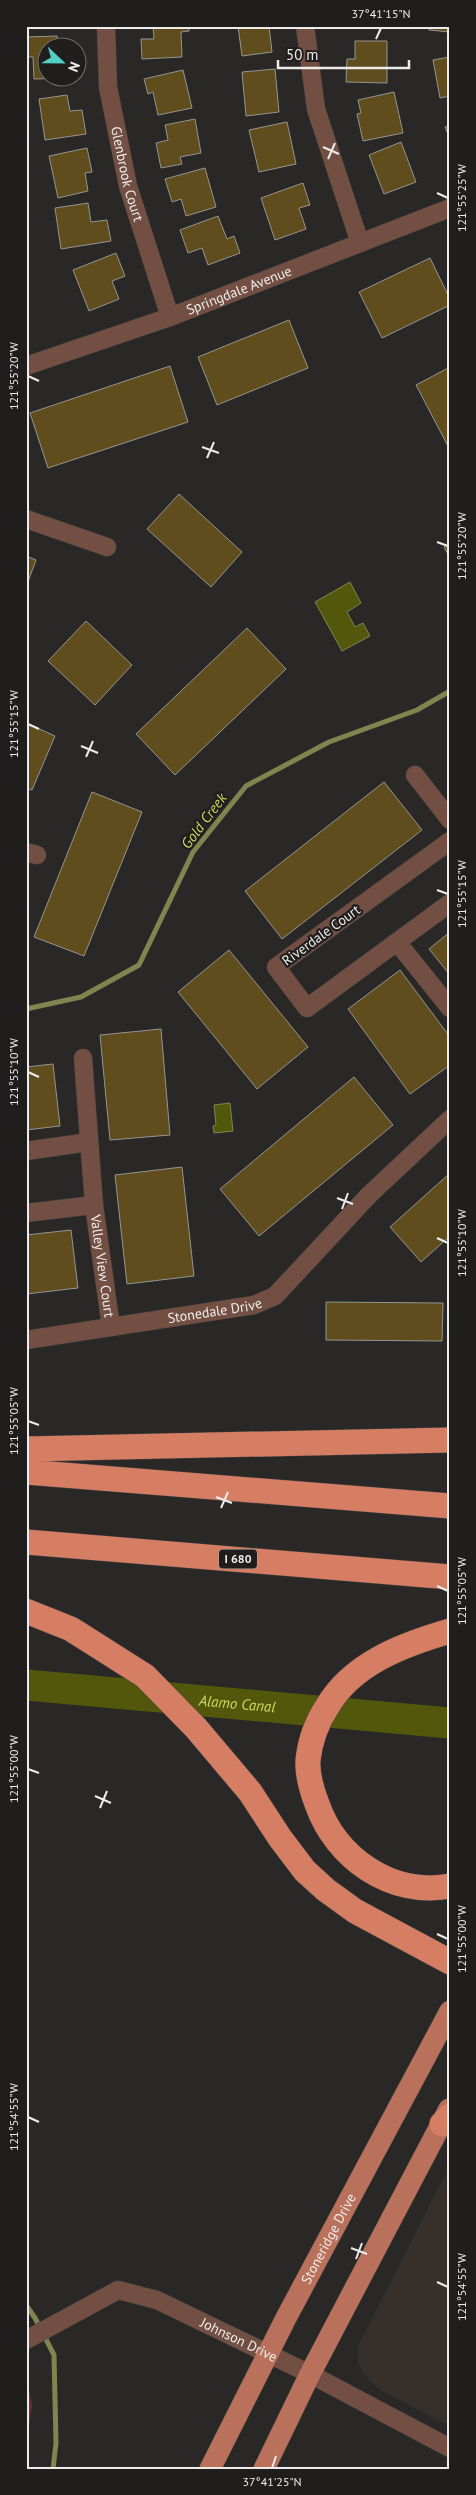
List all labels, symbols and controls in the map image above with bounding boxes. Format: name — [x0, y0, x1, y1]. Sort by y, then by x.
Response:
text: 37°41'15"N — [351, 6, 411, 21]
north arrow — [38, 38, 88, 88]
scale bar — [278, 38, 410, 70]
text: 50 m — [286, 45, 319, 64]
text: N — [64, 59, 84, 75]
street label: Glenbrook Court — [107, 125, 148, 224]
text: 121°55'25"W — [454, 164, 469, 232]
street label: Springdale Avenue — [184, 262, 294, 319]
text: 121°55'20"W — [6, 342, 21, 410]
text: 121°55'20"W — [454, 512, 469, 580]
text: 121°55'15"W — [6, 690, 21, 758]
water label: Gold Creek — [176, 788, 232, 852]
text: 121°55'15"W — [454, 860, 469, 928]
street label: Riverdale Court — [278, 900, 364, 969]
text: 121°55'10"W — [6, 1038, 21, 1106]
text: 121°55'10"W — [454, 1209, 469, 1277]
street label: Valley View Court — [86, 1213, 119, 1319]
street label: Stonedale Drive — [166, 1294, 265, 1327]
text: 121°55'05"W — [6, 1387, 21, 1455]
road number: I 680 — [219, 1550, 257, 1568]
text: 121°55'05"W — [454, 1557, 469, 1625]
water label: Alamo Canal — [197, 1690, 276, 1716]
text: 121°55'00"W — [6, 1735, 21, 1803]
text: 121°55'00"W — [454, 1905, 469, 1973]
text: 121°54'55"W — [6, 2083, 21, 2151]
street label: Stoneridge Drive — [297, 2190, 360, 2287]
text: 121°54'55"W — [454, 2253, 469, 2321]
street label: Johnson Drive — [197, 2313, 280, 2366]
text: 37°41'25"N — [242, 2474, 302, 2489]

